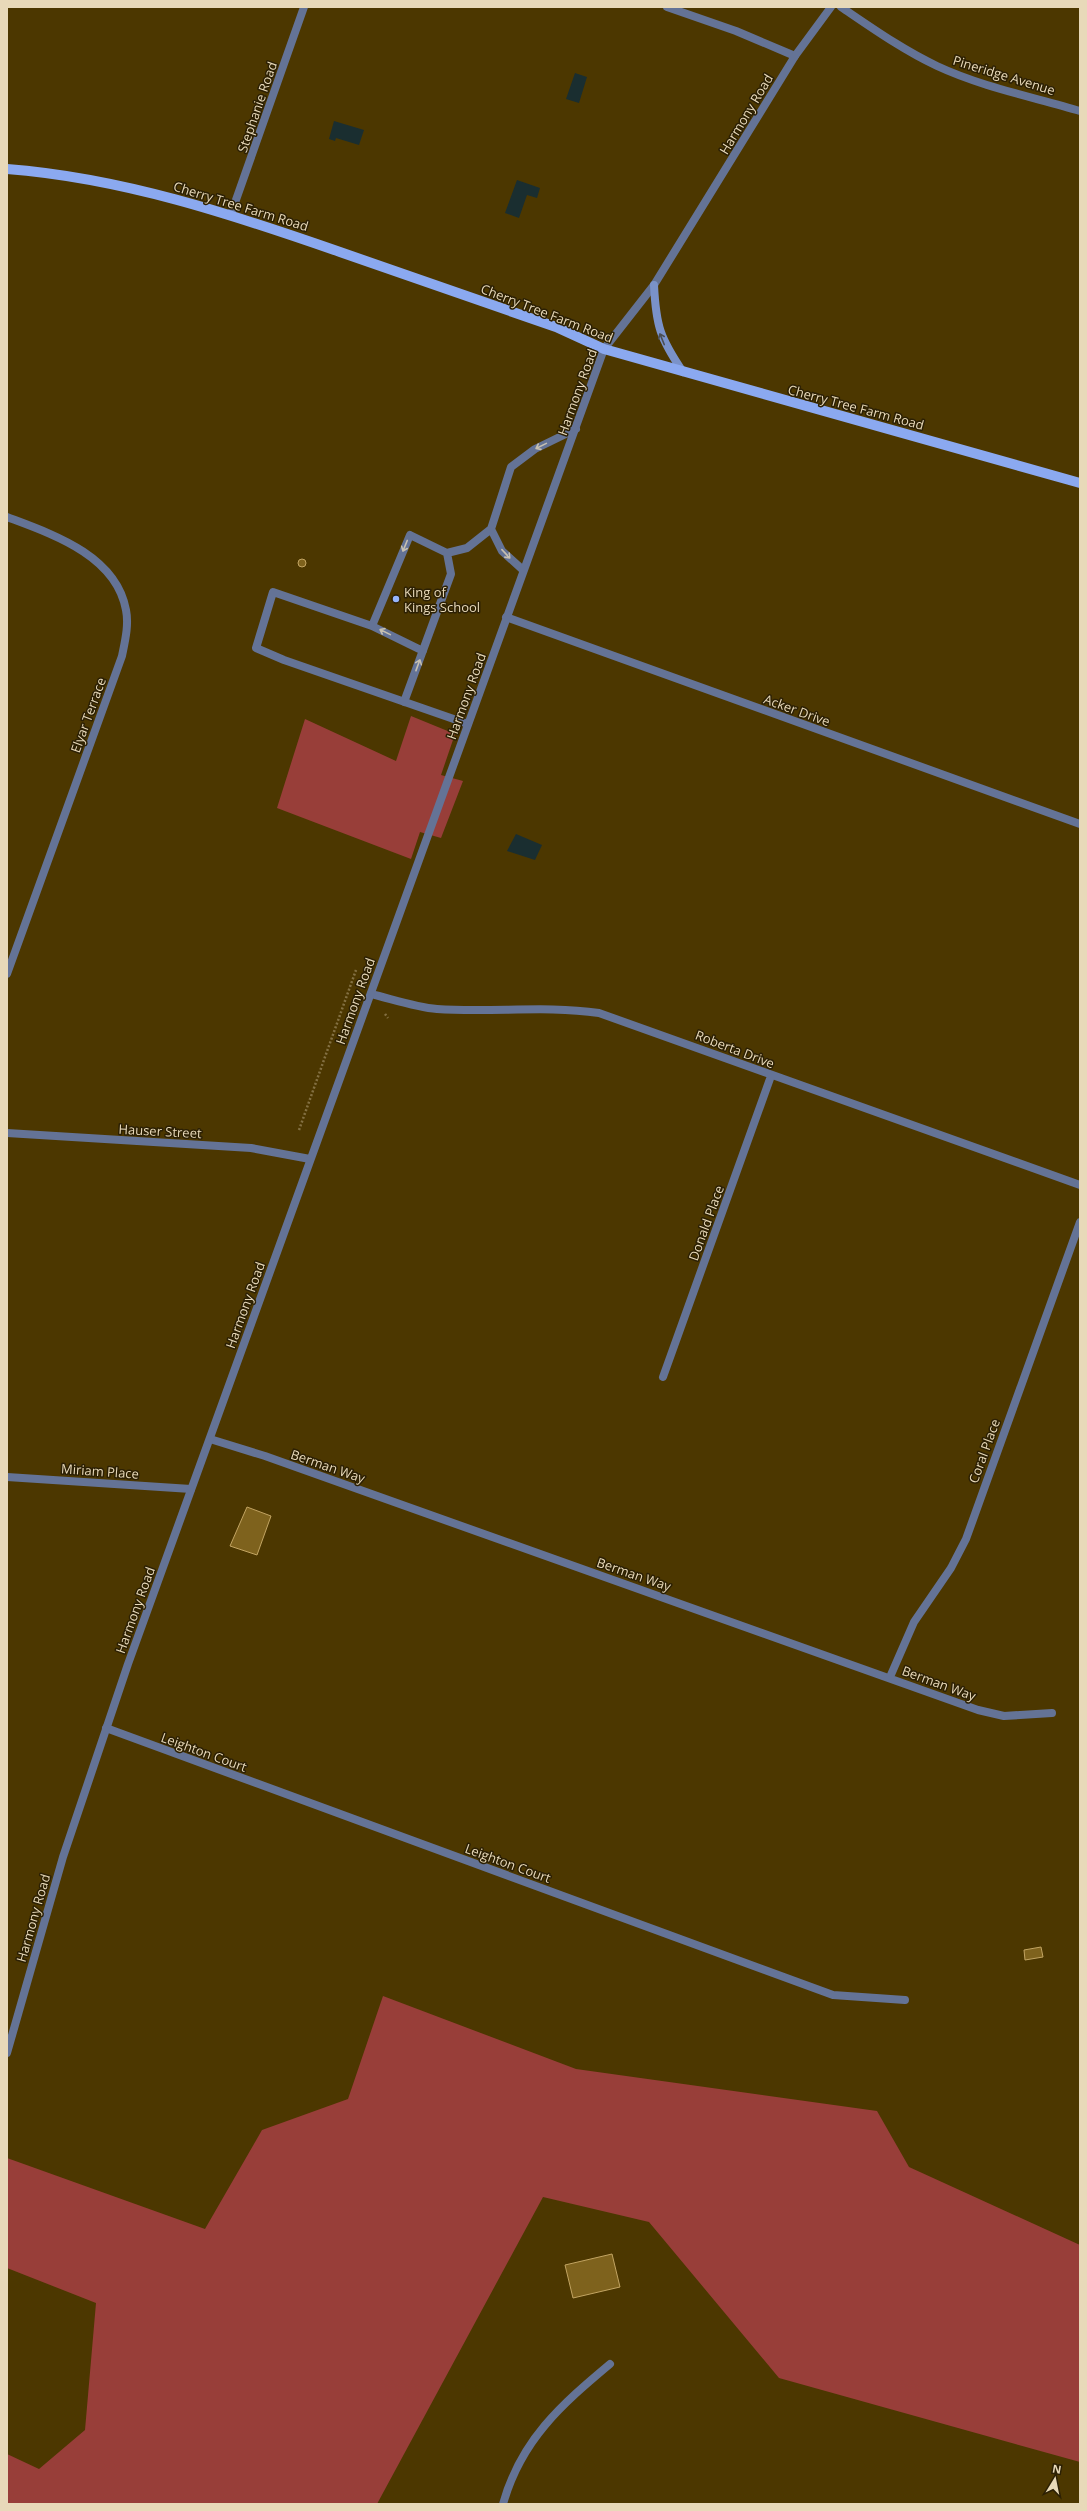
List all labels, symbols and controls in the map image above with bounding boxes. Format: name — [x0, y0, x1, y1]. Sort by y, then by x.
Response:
street label: Pineridge Avenue — [951, 51, 1057, 99]
street label: Stephanie Road — [233, 59, 281, 155]
street label: Harmony Road — [715, 70, 777, 158]
street label: Cherry Tree Farm Road — [171, 177, 311, 235]
street label: Cherry Tree Farm Road — [478, 279, 616, 347]
one-way arrow — [658, 334, 666, 346]
street label: Harmony Road — [553, 346, 601, 438]
street label: Cherry Tree Farm Road — [786, 380, 926, 434]
one-way arrow — [535, 443, 547, 451]
one-way arrow — [401, 539, 408, 551]
one-way arrow — [501, 549, 510, 559]
place label: King of Kings School — [404, 583, 480, 616]
marker: King of Kings School — [391, 594, 401, 604]
one-way arrow — [379, 628, 391, 635]
street label: Harmony Road — [442, 650, 490, 742]
one-way arrow — [414, 660, 422, 672]
street label: Elyar Terrace — [66, 675, 110, 755]
street label: Acker Drive — [761, 690, 833, 730]
street label: Harmony Road — [331, 955, 379, 1047]
street label: Roberta Drive — [693, 1026, 777, 1072]
street label: Hauser Street — [118, 1120, 202, 1142]
street label: Donald Place — [684, 1183, 728, 1263]
street label: Harmony Road — [221, 1259, 269, 1351]
street label: Coral Place — [964, 1416, 1004, 1486]
street label: Berman Way — [288, 1445, 368, 1487]
street label: Miriam Place — [60, 1459, 140, 1483]
street label: Berman Way — [594, 1553, 674, 1595]
street label: Harmony Road — [111, 1564, 159, 1656]
street label: Berman Way — [900, 1661, 979, 1705]
street label: Leighton Court — [159, 1728, 250, 1776]
street label: Leighton Court — [463, 1839, 554, 1887]
street label: Harmony Road — [12, 1872, 54, 1964]
north arrow — [1035, 2459, 1075, 2499]
text: N — [1051, 2460, 1063, 2477]

